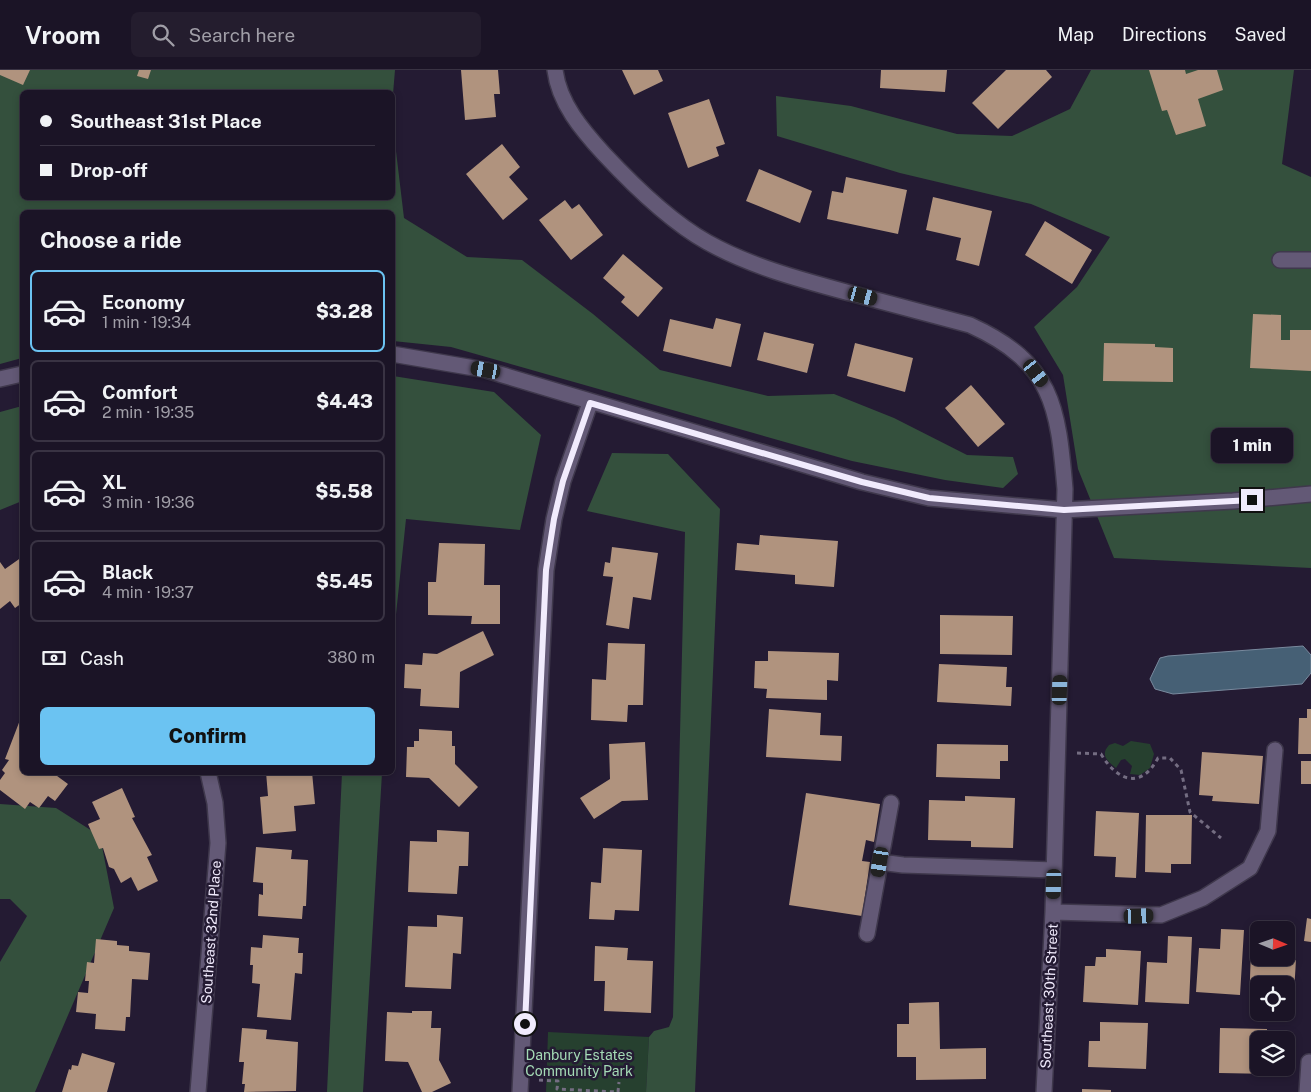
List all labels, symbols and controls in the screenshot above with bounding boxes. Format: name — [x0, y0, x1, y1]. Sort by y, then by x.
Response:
search box — [131, 12, 481, 57]
text: Vroom — [25, 21, 101, 49]
icon: search — [149, 21, 177, 49]
text: Search here — [189, 24, 295, 46]
text: Map — [1057, 24, 1094, 45]
text: Directions — [1122, 24, 1207, 45]
text: Saved — [1235, 24, 1286, 45]
text: Southeast 31st Place — [70, 110, 262, 132]
text: Drop-off — [70, 159, 147, 181]
text: Choose a ride — [40, 227, 182, 253]
car — [846, 285, 879, 307]
icon: car — [42, 289, 87, 334]
text: Economy — [102, 291, 185, 313]
text: $3.28 — [316, 300, 373, 322]
text: 1 min · 19:34 — [102, 313, 191, 332]
car — [1020, 357, 1051, 389]
car — [469, 360, 502, 380]
icon: car — [42, 379, 87, 424]
text: Comfort — [102, 381, 178, 403]
text: $4.43 — [316, 390, 373, 412]
text: 2 min · 19:35 — [102, 403, 194, 422]
callout: 1 min — [1211, 428, 1293, 462]
text: 1 min — [1232, 436, 1272, 455]
icon: car — [42, 469, 87, 514]
text: XL — [102, 471, 127, 493]
text: $5.58 — [315, 480, 373, 502]
route end — [1241, 489, 1263, 511]
text: 3 min · 19:36 — [102, 493, 195, 512]
icon: car — [42, 559, 87, 604]
text: Black — [102, 561, 153, 583]
text: $5.45 — [316, 570, 373, 592]
text: 4 min · 19:37 — [102, 583, 194, 602]
icon: cash — [40, 644, 68, 672]
text: Cash — [80, 647, 124, 669]
text: 380 m — [327, 648, 375, 667]
car — [1051, 675, 1068, 705]
button: Confirm — [40, 707, 375, 765]
car — [870, 846, 889, 878]
street label: Southeast 32nd Place — [198, 860, 224, 1004]
car — [1045, 869, 1062, 899]
car — [1123, 908, 1154, 924]
north arrow — [1250, 921, 1295, 966]
map controls — [1250, 921, 1295, 1076]
street label: Southeast 30th Street — [1037, 923, 1061, 1069]
button: locate — [1250, 976, 1295, 1021]
route start — [514, 1013, 536, 1035]
button: layers — [1250, 1031, 1295, 1076]
park label: Danbury Estates Community Park — [525, 1047, 633, 1079]

